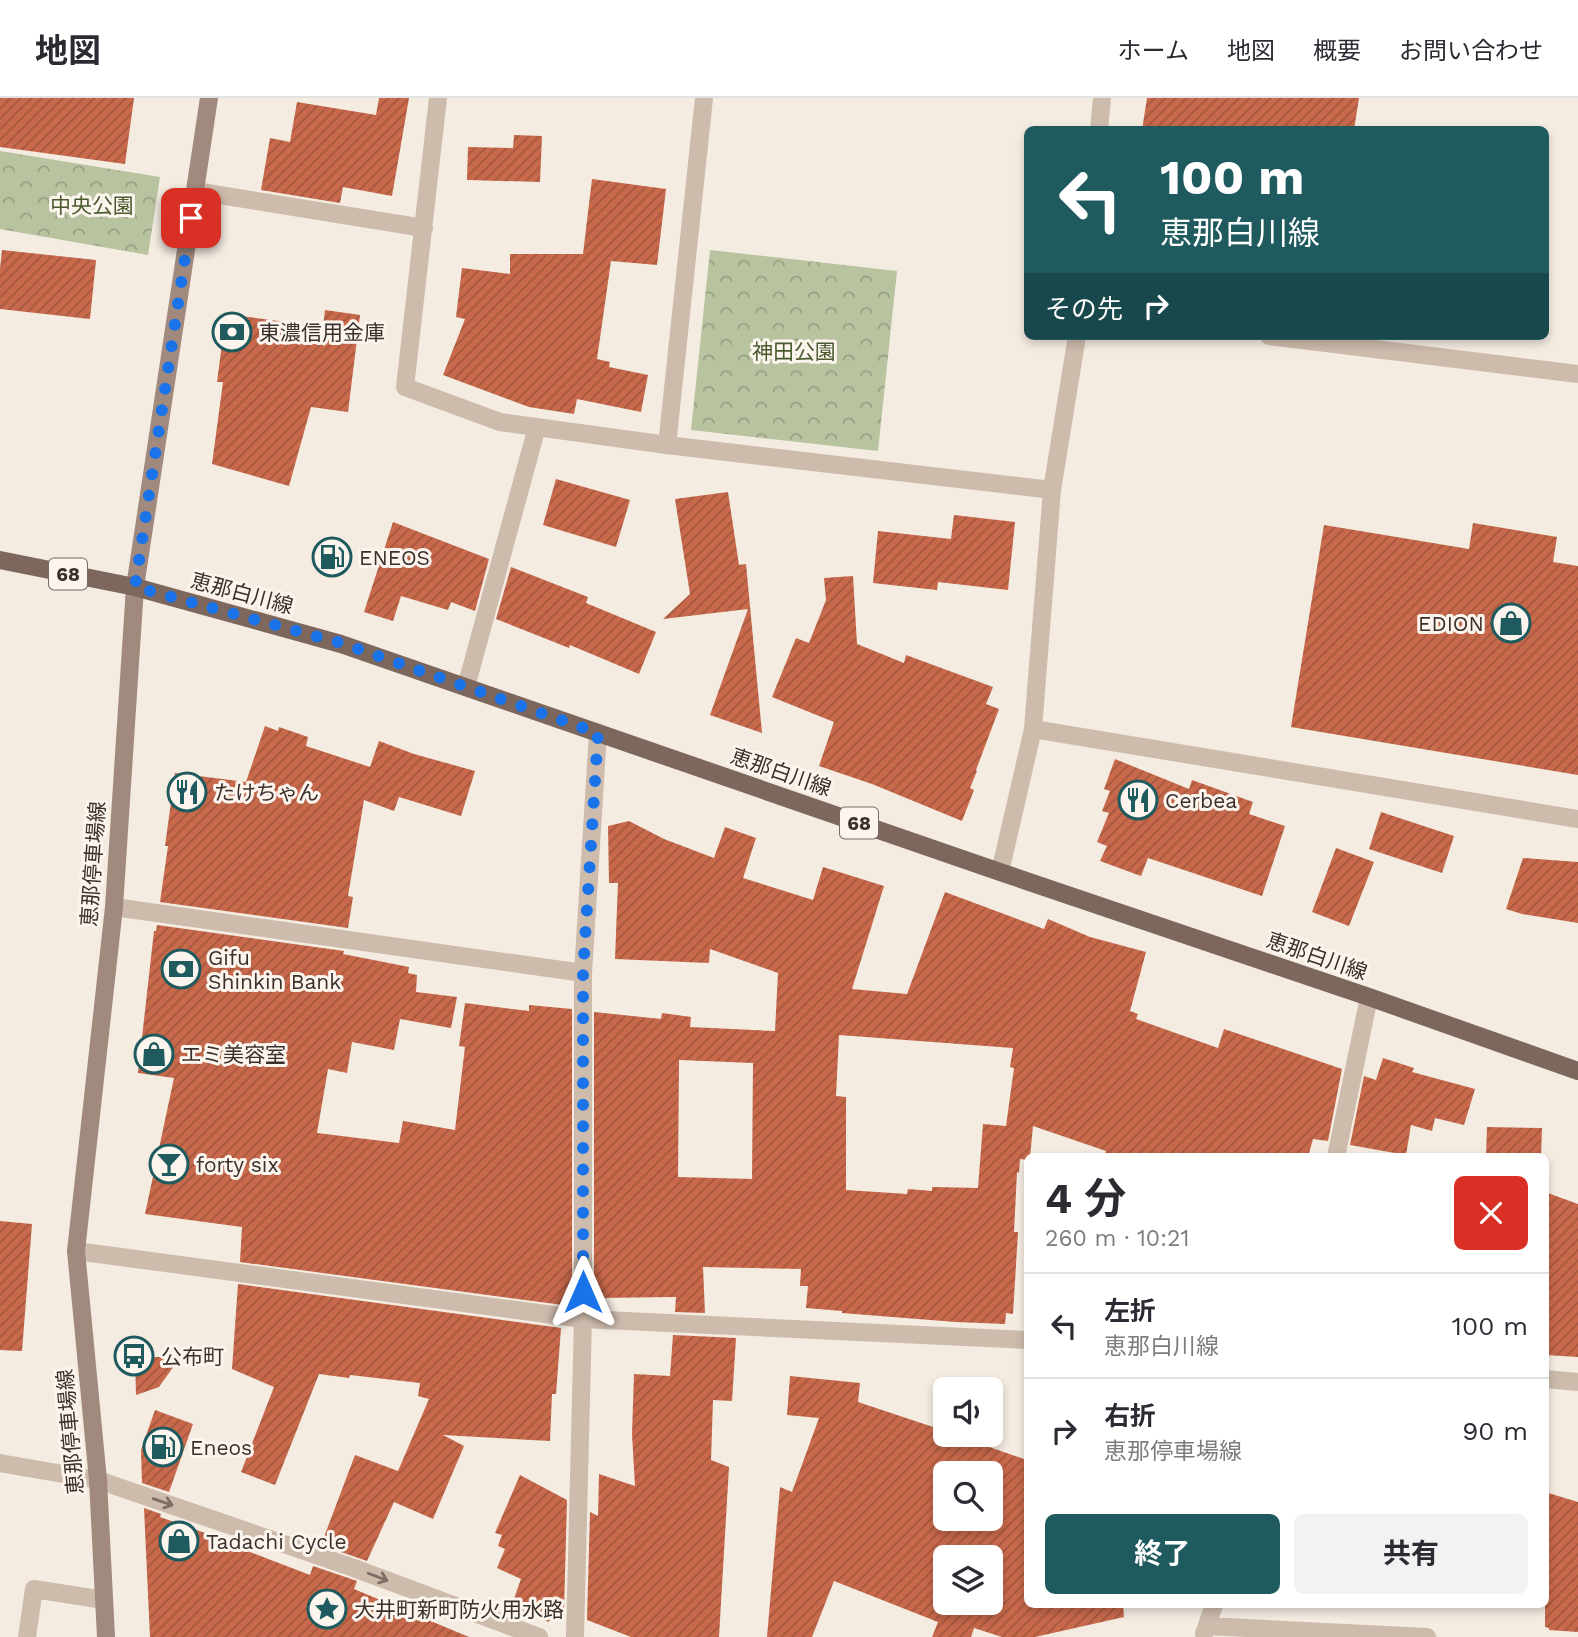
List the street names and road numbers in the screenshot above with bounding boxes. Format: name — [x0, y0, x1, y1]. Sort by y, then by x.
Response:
road number: 68 — [49, 559, 87, 589]
street label: 恵那白川線 — [188, 567, 296, 619]
street label: 恵那白川線 — [727, 743, 835, 801]
street label: 恵那停車場線 — [76, 800, 110, 928]
road number: 68 — [840, 808, 878, 838]
street label: 恵那白川線 — [1263, 927, 1371, 985]
street label: 恵那停車場線 — [52, 1368, 88, 1496]

